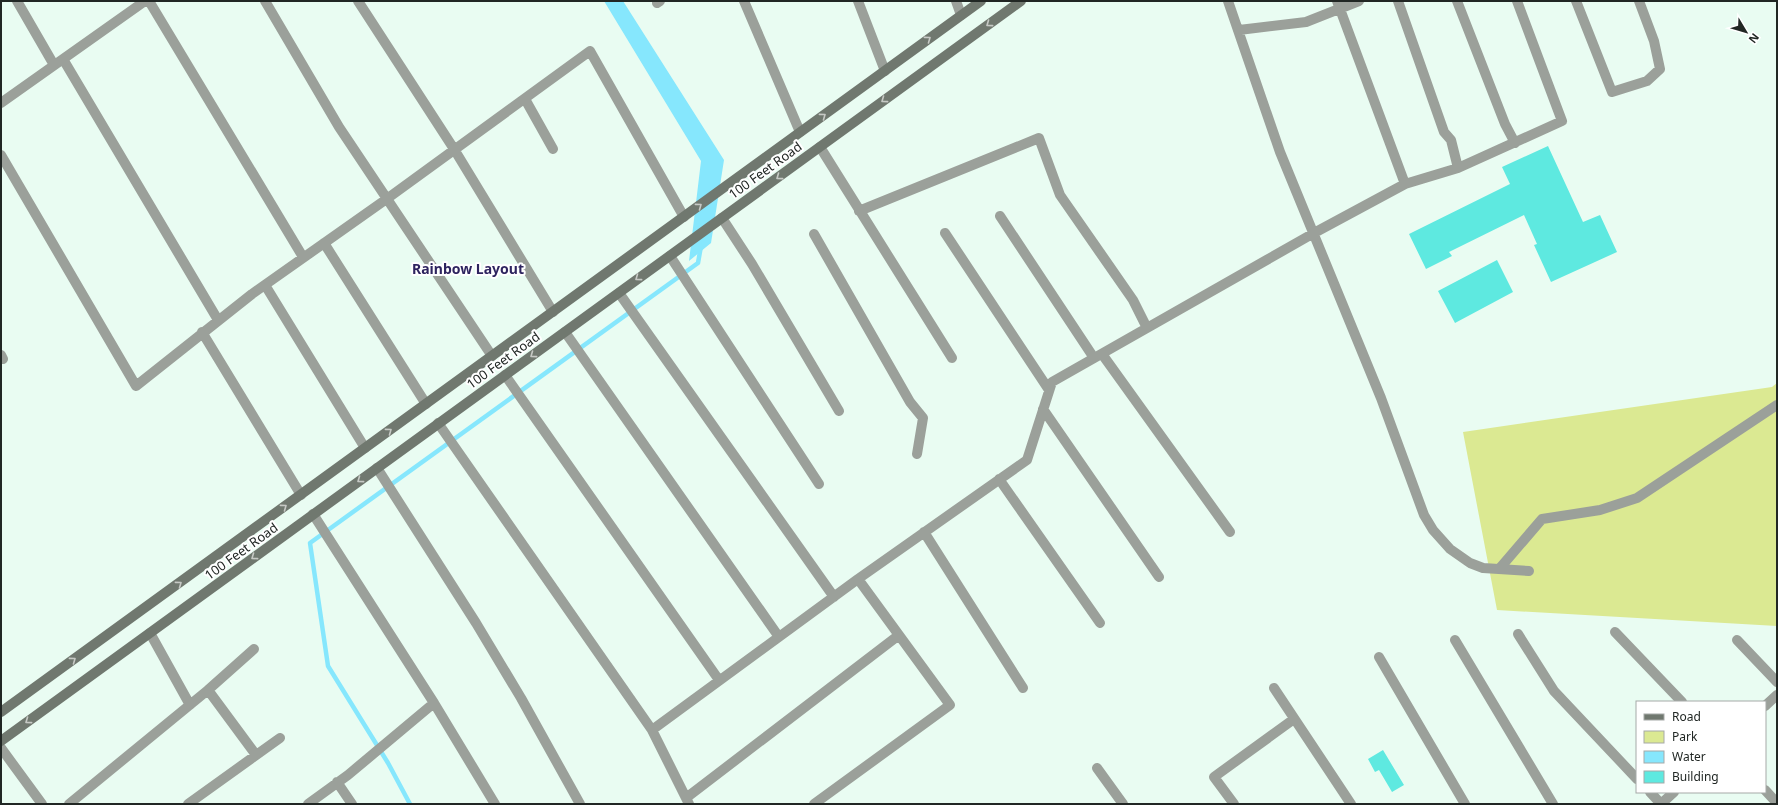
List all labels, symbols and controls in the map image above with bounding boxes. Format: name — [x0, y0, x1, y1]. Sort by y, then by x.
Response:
north arrow — [1726, 12, 1766, 52]
one-way arrow — [986, 19, 993, 27]
text: N — [1746, 30, 1763, 47]
one-way arrow — [924, 37, 931, 44]
one-way arrow — [881, 95, 888, 102]
one-way arrow — [819, 114, 826, 121]
street label: 100 Feet Road — [725, 137, 805, 203]
one-way arrow — [776, 172, 783, 179]
one-way arrow — [695, 204, 702, 211]
district label: Rainbow Layout — [412, 259, 524, 278]
one-way arrow — [635, 274, 642, 281]
street label: 100 Feet Road — [463, 327, 543, 393]
one-way arrow — [530, 350, 537, 358]
one-way arrow — [385, 428, 392, 436]
one-way arrow — [357, 476, 364, 483]
one-way arrow — [279, 505, 286, 512]
street label: 100 Feet Road — [201, 518, 281, 584]
one-way arrow — [252, 552, 259, 559]
one-way arrow — [174, 582, 181, 589]
one-way arrow — [69, 658, 76, 665]
legend — [1636, 701, 1766, 793]
text: Road — [1672, 708, 1701, 725]
one-way arrow — [25, 716, 32, 724]
text: Park — [1672, 728, 1698, 745]
text: Water — [1672, 748, 1706, 765]
text: Building — [1672, 768, 1719, 785]

